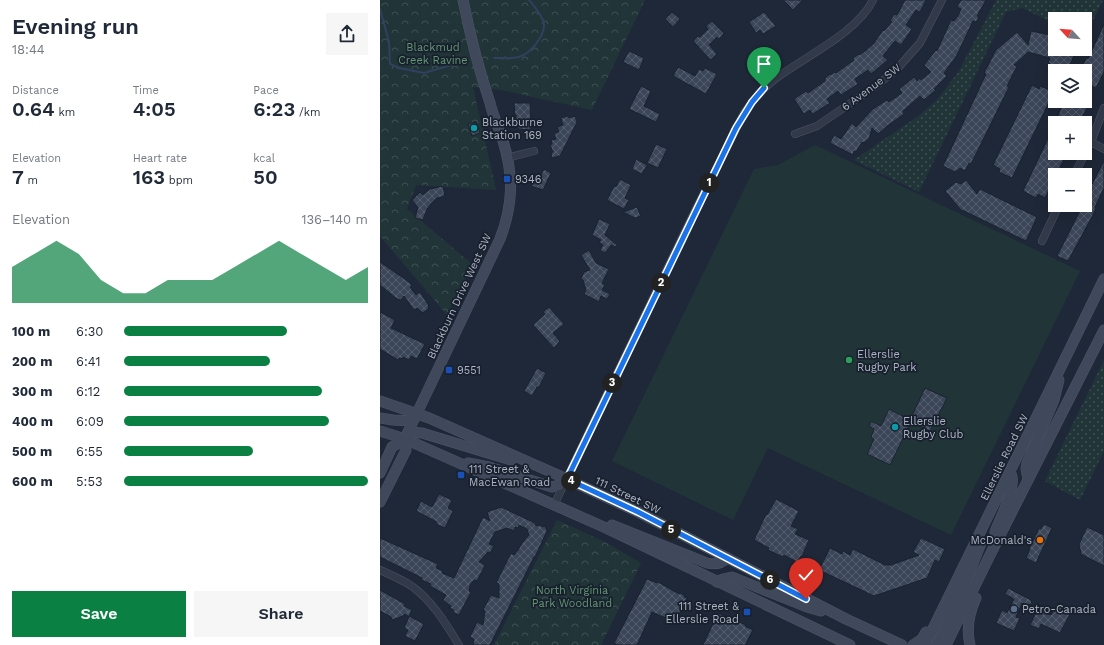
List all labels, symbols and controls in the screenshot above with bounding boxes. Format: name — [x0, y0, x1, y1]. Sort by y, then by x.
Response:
north arrow — [1048, 12, 1092, 56]
map controls — [1048, 12, 1092, 212]
button: share — [326, 13, 368, 55]
text: Evening run — [12, 14, 139, 39]
park label: Blackmud Creek Ravine — [398, 41, 468, 67]
text: 18:44 — [12, 42, 45, 57]
pin — [747, 47, 781, 88]
icon: arrive — [753, 53, 775, 75]
street label: 6 Avenue SW — [839, 61, 904, 114]
button: layers — [1048, 64, 1092, 108]
text: Distance — [12, 84, 59, 97]
text: Time — [133, 84, 159, 97]
text: Pace — [253, 84, 279, 97]
text: 0.64 — [12, 97, 55, 121]
text: 4:05 — [133, 97, 176, 121]
text: 6:23 — [253, 97, 295, 121]
text: km — [55, 106, 75, 119]
text: /km — [295, 106, 320, 119]
place label: Blackburne Station 169 — [482, 116, 543, 142]
button: + — [1048, 116, 1092, 160]
marker: Blackburne Station 169 — [469, 123, 479, 133]
text: Elevation — [12, 152, 61, 165]
text: Heart rate — [133, 152, 187, 165]
text: kcal — [253, 152, 275, 165]
text: 7 — [12, 165, 24, 189]
text: 163 — [133, 165, 165, 189]
text: 50 — [253, 165, 278, 189]
button: − — [1048, 168, 1092, 212]
place label: 9346 — [515, 173, 542, 186]
pin: 1 — [699, 173, 719, 193]
text: m — [24, 174, 38, 187]
text: bpm — [165, 174, 193, 187]
marker: 9346 — [502, 174, 512, 184]
text: 1 — [707, 176, 711, 189]
text: Elevation — [12, 212, 70, 227]
text: 136–140 m — [301, 212, 368, 227]
street label: Blackburn Drive West SW — [425, 231, 494, 361]
pin: 2 — [651, 273, 671, 293]
text: 2 — [658, 276, 664, 289]
text: 100 m — [12, 324, 50, 339]
text: 6:30 — [76, 324, 103, 339]
place label: Ellerslie Rugby Park — [857, 348, 916, 374]
text: 200 m — [12, 354, 52, 369]
text: 6:41 — [76, 354, 101, 369]
marker: Ellerslie Rugby Park — [844, 355, 854, 365]
place label: 9551 — [457, 364, 481, 377]
marker: 9551 — [444, 365, 454, 375]
pin: 3 — [602, 373, 622, 393]
text: 3 — [609, 376, 615, 389]
text: 300 m — [12, 384, 52, 399]
text: 6:12 — [76, 384, 100, 399]
street label: Ellerslie Road SW — [978, 411, 1031, 503]
text: 400 m — [12, 414, 53, 429]
text: 6:09 — [76, 414, 104, 429]
place label: Ellerslie Rugby Club — [903, 415, 963, 441]
marker: Ellerslie Rugby Club — [890, 422, 900, 432]
text: 500 m — [12, 444, 52, 459]
text: 6:55 — [76, 444, 103, 459]
place label: 111 Street & MacEwan Road — [469, 463, 550, 489]
marker: 111 Street & MacEwan Road — [456, 470, 466, 480]
pin: 4 — [561, 471, 581, 491]
text: 600 m — [12, 474, 53, 489]
text: 5:53 — [76, 474, 103, 489]
text: 4 — [567, 474, 575, 487]
street label: 111 Street SW — [593, 474, 663, 517]
pin: 5 — [661, 520, 681, 540]
text: 5 — [668, 523, 674, 536]
place label: McDonald's — [970, 534, 1032, 547]
marker: McDonald's — [1035, 535, 1045, 545]
pin — [789, 558, 823, 599]
icon: check — [795, 564, 817, 586]
pin: 6 — [760, 570, 780, 590]
text: 6 — [767, 573, 773, 586]
park label: North Virginia Park Woodland — [532, 584, 612, 610]
button: Save — [12, 591, 186, 637]
button: Share — [194, 591, 368, 637]
place label: 111 Street & Ellerslie Road — [666, 600, 739, 626]
place label: Petro-Canada — [1022, 603, 1096, 616]
marker: Petro-Canada — [1009, 604, 1019, 614]
marker: 111 Street & Ellerslie Road — [742, 607, 752, 617]

